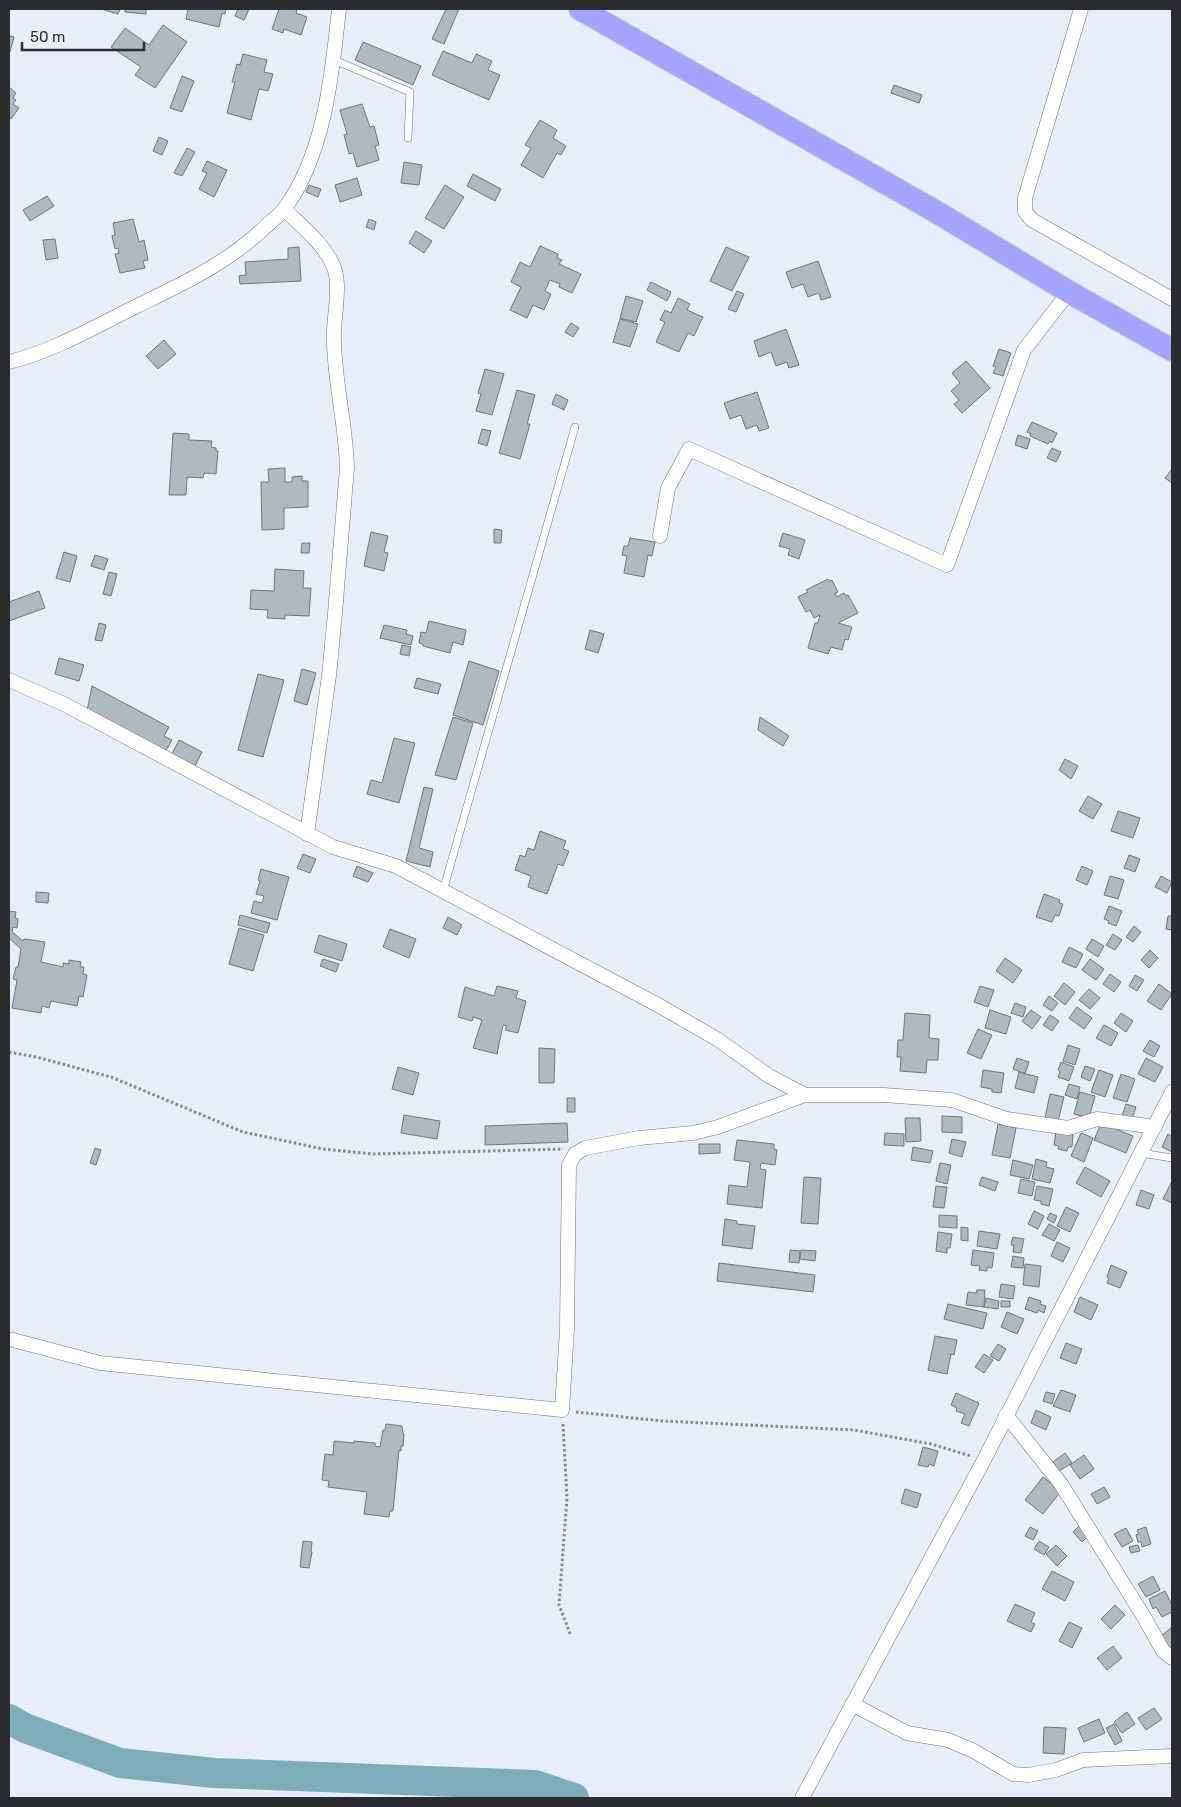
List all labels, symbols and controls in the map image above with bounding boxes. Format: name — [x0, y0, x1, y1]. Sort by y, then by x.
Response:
scale bar — [22, 20, 145, 52]
text: 50 m — [30, 28, 65, 46]

